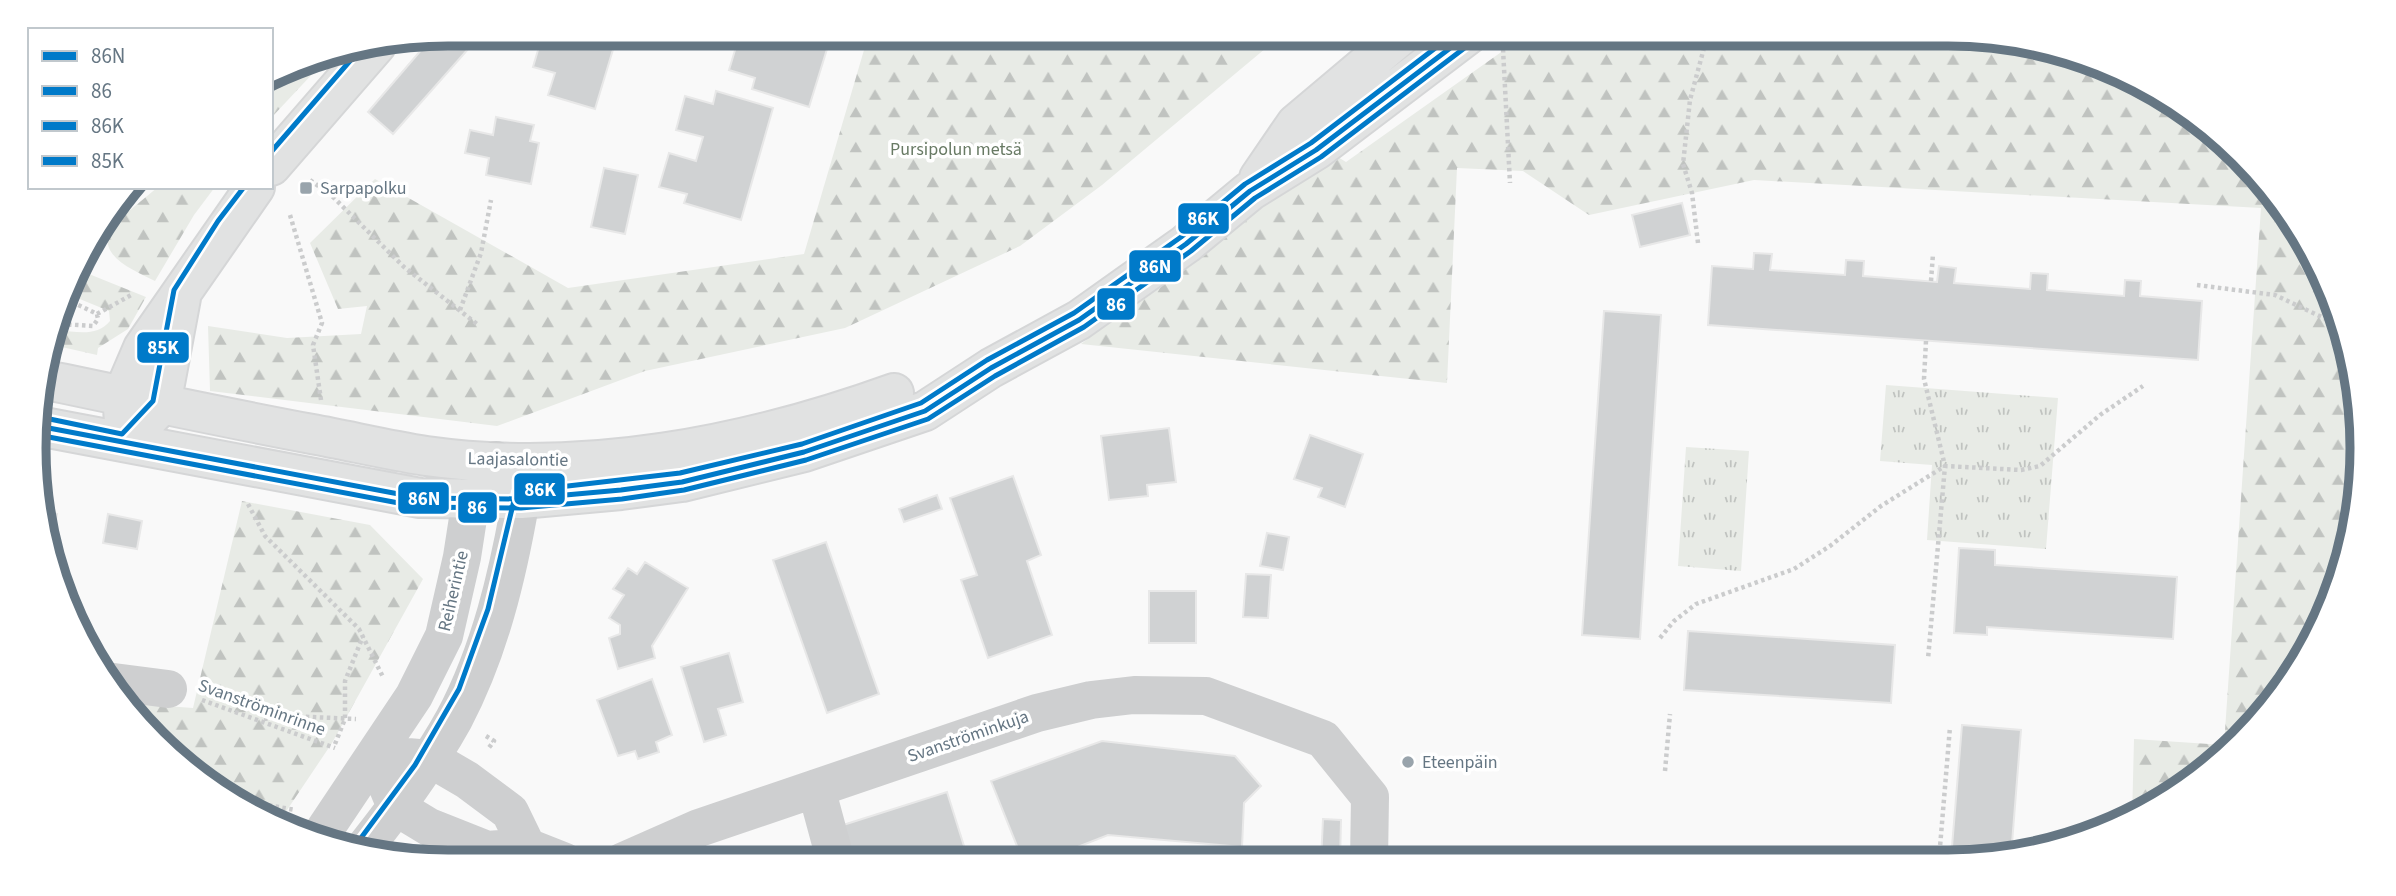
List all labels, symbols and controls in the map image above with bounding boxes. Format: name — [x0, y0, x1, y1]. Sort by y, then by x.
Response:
legend — [28, 28, 273, 189]
text: 86N — [91, 41, 125, 71]
text: 86 — [91, 76, 112, 106]
text: 86K — [91, 111, 125, 141]
park label: Pursipolun metsä — [890, 137, 1022, 162]
text: 85K — [91, 146, 125, 176]
place label: Sarpapolku — [320, 176, 407, 201]
marker: Sarpapolku — [298, 180, 314, 196]
line badge: 86K — [1177, 202, 1230, 235]
text: 86K — [1187, 206, 1219, 233]
line badge: 86N — [1128, 249, 1182, 283]
text: 86N — [1139, 254, 1171, 281]
line badge: 86 — [1096, 287, 1136, 321]
text: 86 — [1106, 292, 1126, 319]
line badge: 85K — [136, 331, 190, 364]
text: 85K — [147, 335, 179, 362]
street label: Laajasalontie — [467, 446, 569, 473]
line badge: 86K — [513, 472, 566, 506]
text: 86K — [524, 477, 556, 504]
line badge: 86N — [397, 481, 450, 515]
text: 86N — [408, 486, 440, 513]
line badge: 86 — [457, 491, 498, 524]
text: 86 — [467, 495, 487, 522]
street label: Reiherintie — [432, 548, 475, 634]
street label: Svanströminrinne — [195, 673, 329, 742]
street label: Svanströminkuja — [904, 704, 1032, 769]
place label: Eteenpäin — [1422, 750, 1498, 775]
marker: Eteenpäin — [1400, 754, 1416, 770]

